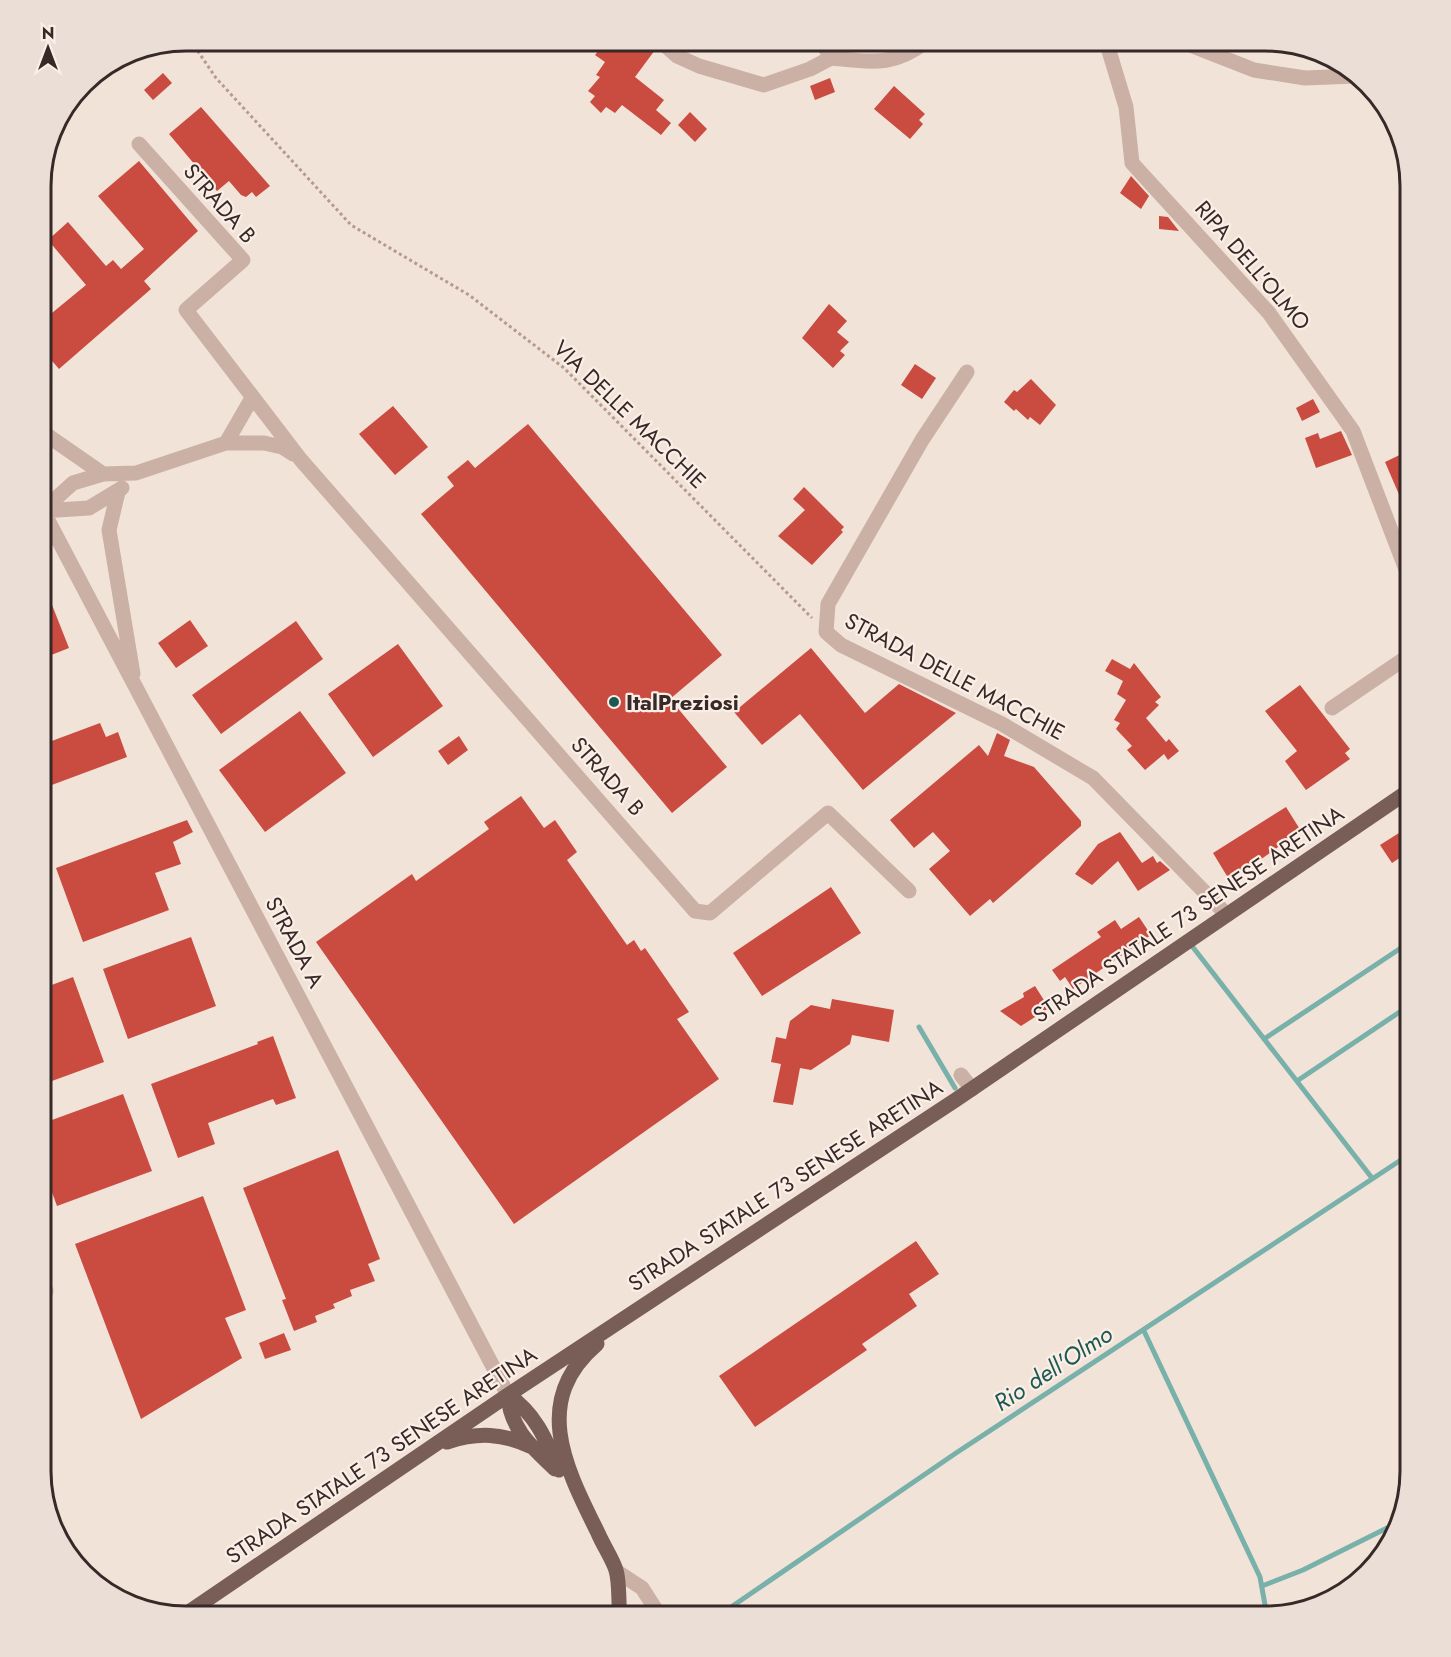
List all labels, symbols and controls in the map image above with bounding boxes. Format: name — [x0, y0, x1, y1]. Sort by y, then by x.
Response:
north arrow — [18, 18, 78, 78]
text: N — [42, 22, 54, 45]
street label: STRADA B — [176, 156, 264, 250]
street label: RIPA DELL'OLMO — [1188, 193, 1318, 337]
street label: VIA DELLE MACCHIE — [546, 332, 714, 496]
street label: STRADA DELLE MACCHIE — [839, 604, 1071, 748]
place label: ItalPreziosi — [626, 686, 739, 718]
marker: ItalPreziosi — [607, 695, 621, 709]
street label: STRADA B — [564, 729, 652, 823]
street label: STRADA STATALE 73 SENESE ARETINA — [1026, 797, 1350, 1030]
street label: STRADA A — [258, 891, 333, 994]
street label: STRADA STATALE 73 SENESE ARETINA — [621, 1071, 949, 1299]
water label: Rio dell'Olmo — [987, 1316, 1120, 1420]
street label: STRADA STATALE 73 SENESE ARETINA — [219, 1338, 543, 1571]

